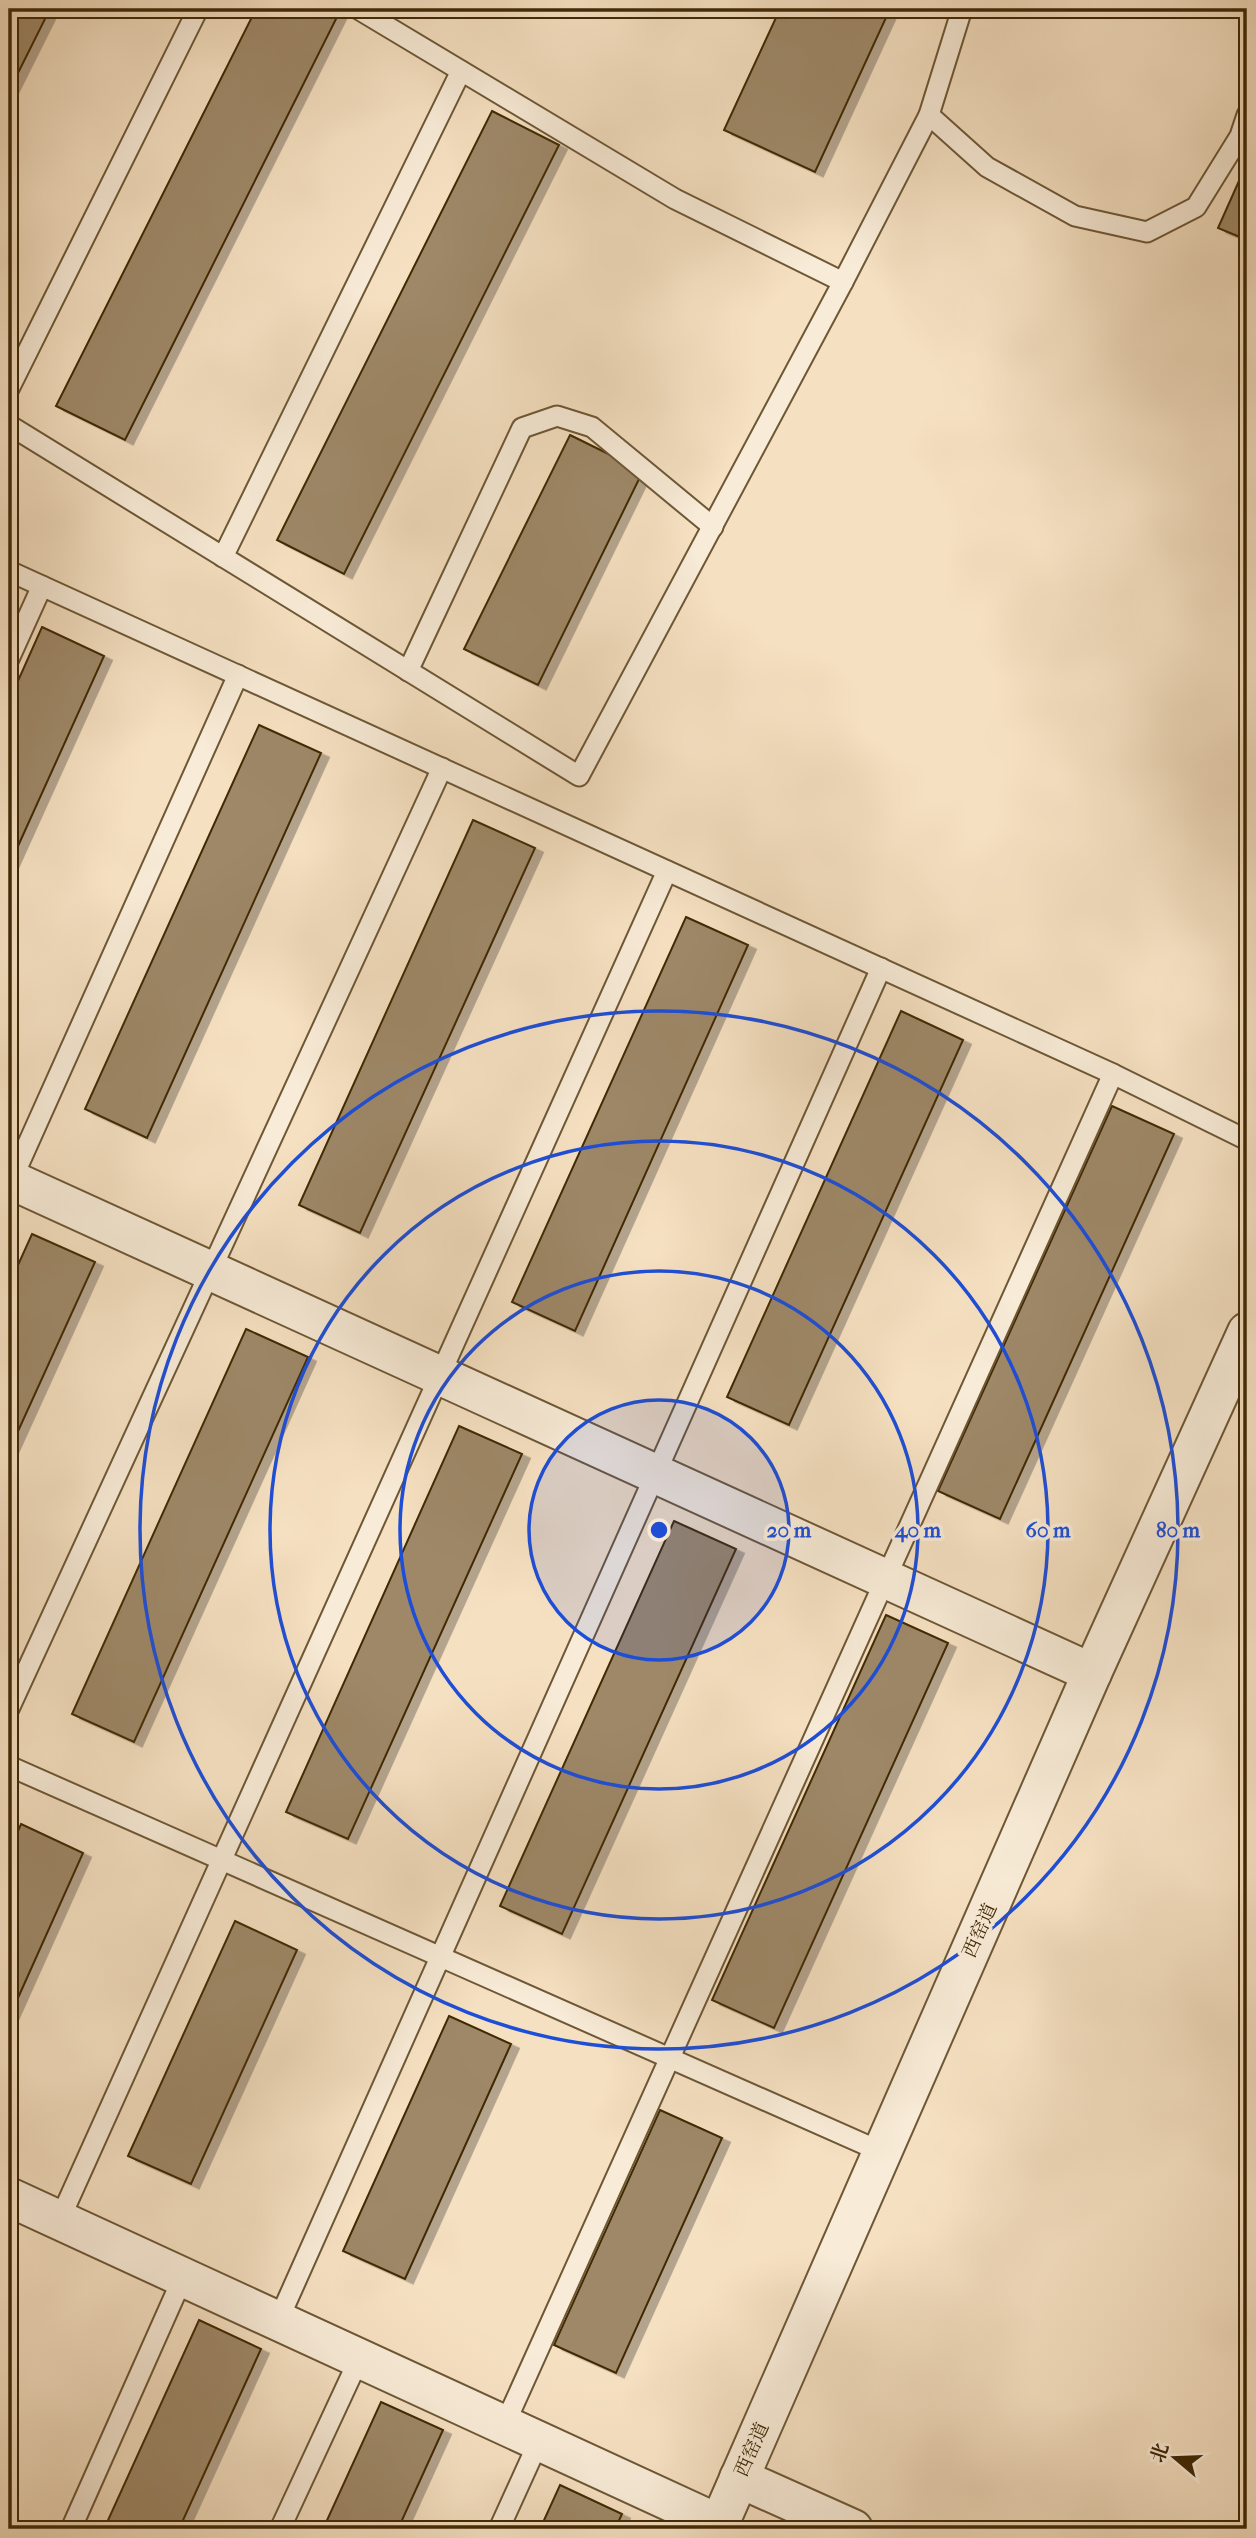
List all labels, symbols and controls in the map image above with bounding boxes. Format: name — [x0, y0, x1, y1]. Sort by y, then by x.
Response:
centre of rings — [647, 1518, 671, 1542]
text: 20 m — [767, 1518, 812, 1542]
text: 40 m — [894, 1518, 942, 1543]
text: 60 m — [1026, 1518, 1071, 1542]
text: 80 m — [1156, 1518, 1201, 1542]
street label: 西窑道 — [958, 1900, 1002, 1961]
street label: 西窑道 — [730, 2419, 774, 2480]
north arrow — [1140, 2422, 1210, 2492]
text: 北 — [1146, 2440, 1173, 2465]

